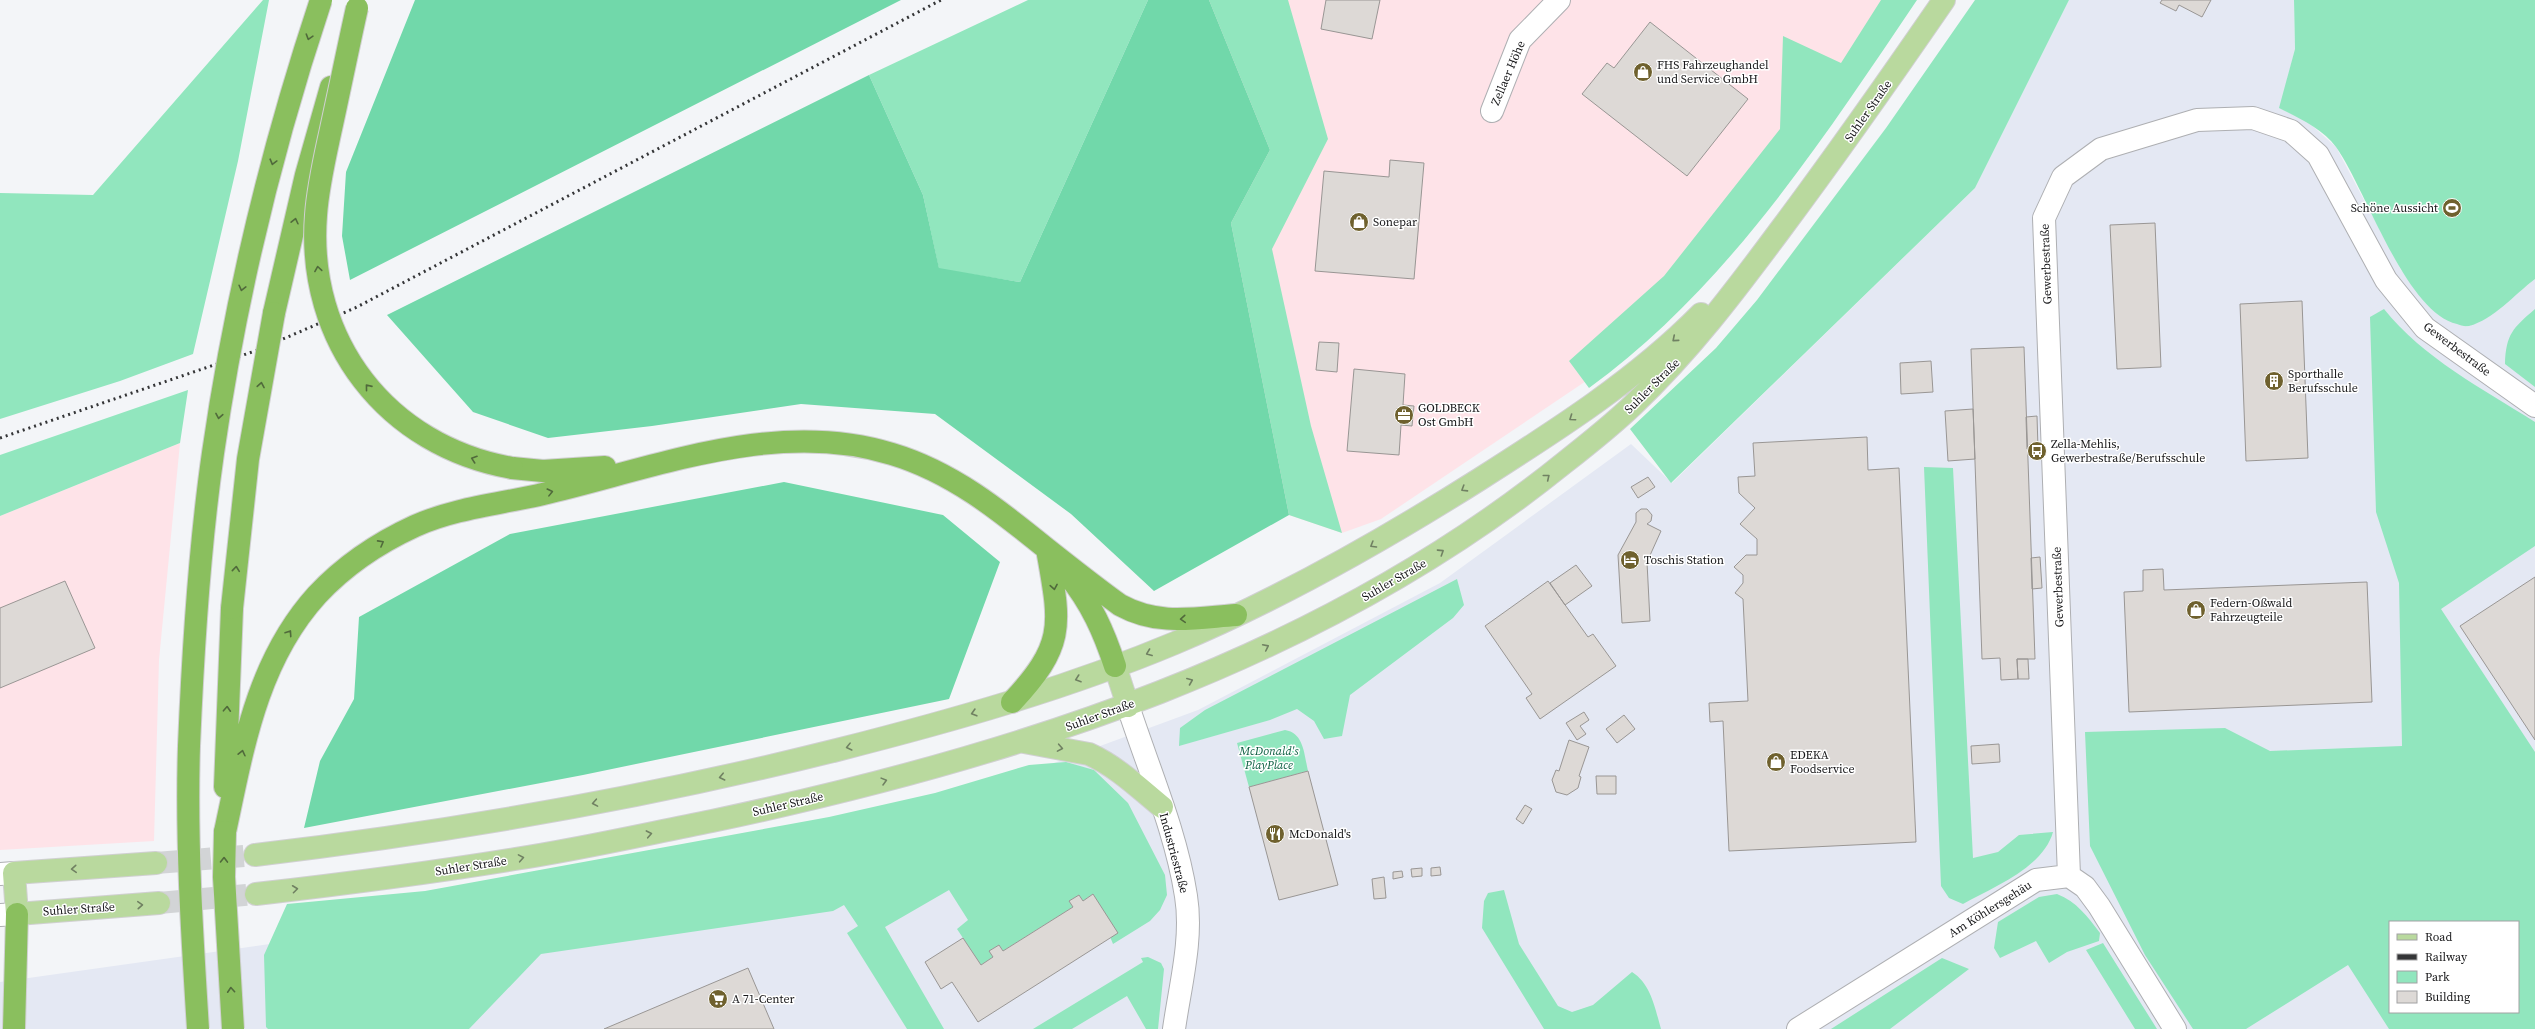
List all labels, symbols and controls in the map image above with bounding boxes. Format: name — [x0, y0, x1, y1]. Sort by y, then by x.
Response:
one-way arrow — [305, 33, 314, 40]
street label: Zellaer Höhe — [1487, 38, 1529, 108]
place label: FHS Fahrzeughandel und Service GmbH — [1657, 57, 1769, 87]
shop icon: FHS Fahrzeughandel und Service GmbH — [1632, 61, 1654, 83]
street label: Suhler Straße — [1841, 77, 1895, 145]
one-way arrow — [269, 158, 278, 165]
sports icon: Schöne Aussicht — [2441, 197, 2463, 219]
place label: Schöne Aussicht — [2351, 200, 2438, 216]
shop icon: Sonepar — [1348, 211, 1370, 233]
place label: Sonepar — [1373, 214, 1417, 230]
one-way arrow — [290, 218, 299, 225]
street label: Gewerbestraße — [2037, 223, 2055, 305]
one-way arrow — [314, 266, 323, 272]
one-way arrow — [239, 285, 247, 292]
street label: Gewerbestraße — [2420, 318, 2494, 380]
one-way arrow — [1673, 334, 1680, 341]
street label: Suhler Straße — [1621, 355, 1683, 417]
place label: Sporthalle Berufsschule — [2288, 366, 2358, 396]
building icon: Sporthalle Berufsschule — [2263, 370, 2285, 392]
one-way arrow — [256, 382, 265, 388]
one-way arrow — [366, 384, 373, 391]
place label: GOLDBECK Ost GmbH — [1418, 400, 1480, 430]
office icon: GOLDBECK Ost GmbH — [1393, 404, 1415, 426]
one-way arrow — [215, 413, 224, 419]
one-way arrow — [1569, 413, 1576, 421]
place label: Zella-Mehlis, Gewerbestraße/Berufsschule — [2051, 436, 2205, 466]
bus stop icon: Zella-Mehlis, Gewerbestraße/Berufsschule — [2026, 440, 2048, 462]
one-way arrow — [470, 455, 477, 464]
one-way arrow — [1543, 474, 1550, 481]
one-way arrow — [1461, 485, 1468, 492]
one-way arrow — [546, 488, 553, 497]
one-way arrow — [377, 541, 384, 548]
one-way arrow — [1370, 541, 1377, 548]
street label: Gewerbestraße — [2049, 546, 2067, 628]
one-way arrow — [1437, 549, 1444, 557]
hotel icon: Toschis Station — [1619, 549, 1641, 571]
place label: Toschis Station — [1644, 552, 1724, 568]
street label: Suhler Straße — [1359, 555, 1429, 605]
one-way arrow — [231, 566, 240, 572]
one-way arrow — [1049, 584, 1057, 591]
place label: Federn-Oßwald Fahrzeugteile — [2210, 595, 2293, 625]
shop icon: Federn-Oßwald Fahrzeugteile — [2185, 599, 2207, 621]
one-way arrow — [1180, 615, 1186, 624]
one-way arrow — [284, 630, 292, 637]
one-way arrow — [1261, 644, 1269, 652]
one-way arrow — [1145, 648, 1153, 656]
one-way arrow — [1075, 674, 1082, 683]
one-way arrow — [1187, 677, 1194, 685]
street label: Suhler Straße — [1063, 695, 1137, 735]
one-way arrow — [222, 706, 231, 712]
one-way arrow — [971, 708, 978, 717]
one-way arrow — [846, 742, 852, 750]
park label: McDonald's PlayPlace — [1238, 743, 1299, 773]
one-way arrow — [1056, 744, 1063, 752]
place label: EDEKA Foodservice — [1790, 747, 1855, 777]
one-way arrow — [238, 750, 246, 757]
shop icon: EDEKA Foodservice — [1765, 751, 1787, 773]
one-way arrow — [719, 772, 726, 780]
one-way arrow — [880, 777, 887, 786]
street label: Suhler Straße — [751, 788, 825, 820]
one-way arrow — [592, 799, 598, 807]
street label: Industriestraße — [1156, 811, 1192, 895]
restaurant icon: McDonald's — [1264, 823, 1286, 845]
place label: McDonald's — [1289, 826, 1351, 842]
one-way arrow — [645, 830, 652, 838]
street label: Suhler Straße — [434, 852, 508, 880]
one-way arrow — [518, 855, 524, 863]
one-way arrow — [220, 857, 228, 863]
one-way arrow — [71, 864, 77, 873]
street label: Am Köhlersgehäu — [1945, 877, 2035, 941]
one-way arrow — [292, 885, 298, 894]
street label: Suhler Straße — [43, 899, 115, 919]
one-way arrow — [137, 900, 143, 909]
legend — [2389, 921, 2519, 1013]
text: Road — [2425, 929, 2452, 945]
text: Railway — [2425, 949, 2468, 965]
text: Park — [2425, 969, 2450, 985]
one-way arrow — [227, 987, 235, 993]
supermarket icon: A 71-Center — [707, 988, 729, 1010]
text: Building — [2425, 989, 2470, 1005]
place label: A 71-Center — [732, 991, 795, 1007]

